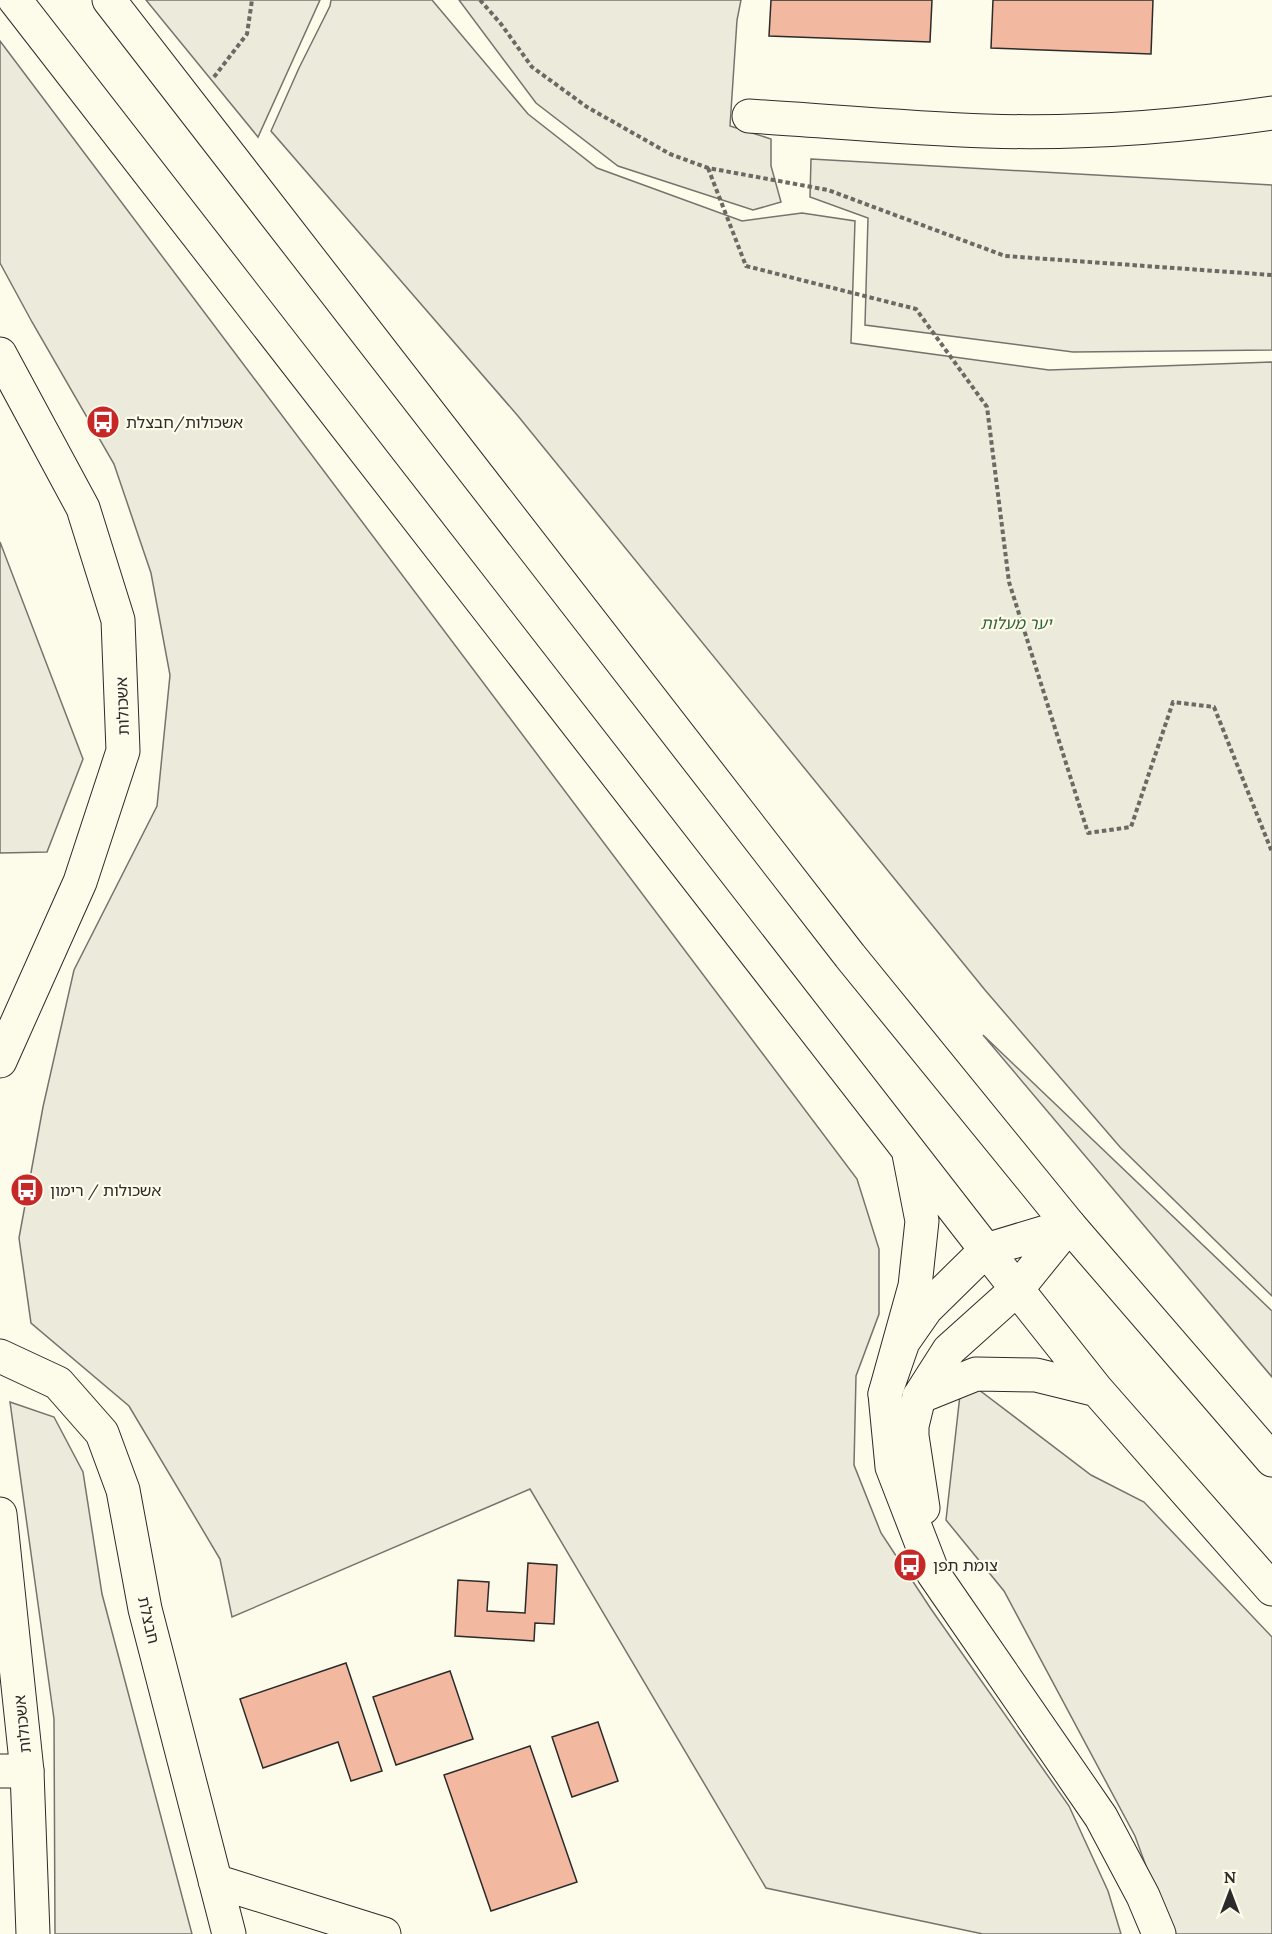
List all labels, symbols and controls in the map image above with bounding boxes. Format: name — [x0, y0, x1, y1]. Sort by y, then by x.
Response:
bus stop icon: אשכולות/חבצלת — [85, 404, 121, 440]
place label: אשכולות/חבצלת — [126, 412, 243, 433]
park label: יער מעלות — [981, 613, 1053, 633]
street label: אשכולות — [111, 677, 133, 735]
bus stop icon: אשכולות / רימון — [9, 1172, 45, 1208]
place label: אשכולות / רימון — [50, 1180, 161, 1201]
bus stop icon: צומת תפן — [892, 1547, 928, 1583]
place label: צומת תפן — [933, 1555, 998, 1575]
street label: חבצלת — [134, 1594, 164, 1646]
street label: אשכולות — [9, 1694, 35, 1754]
north arrow — [1200, 1862, 1260, 1922]
text: N — [1224, 1867, 1236, 1887]

